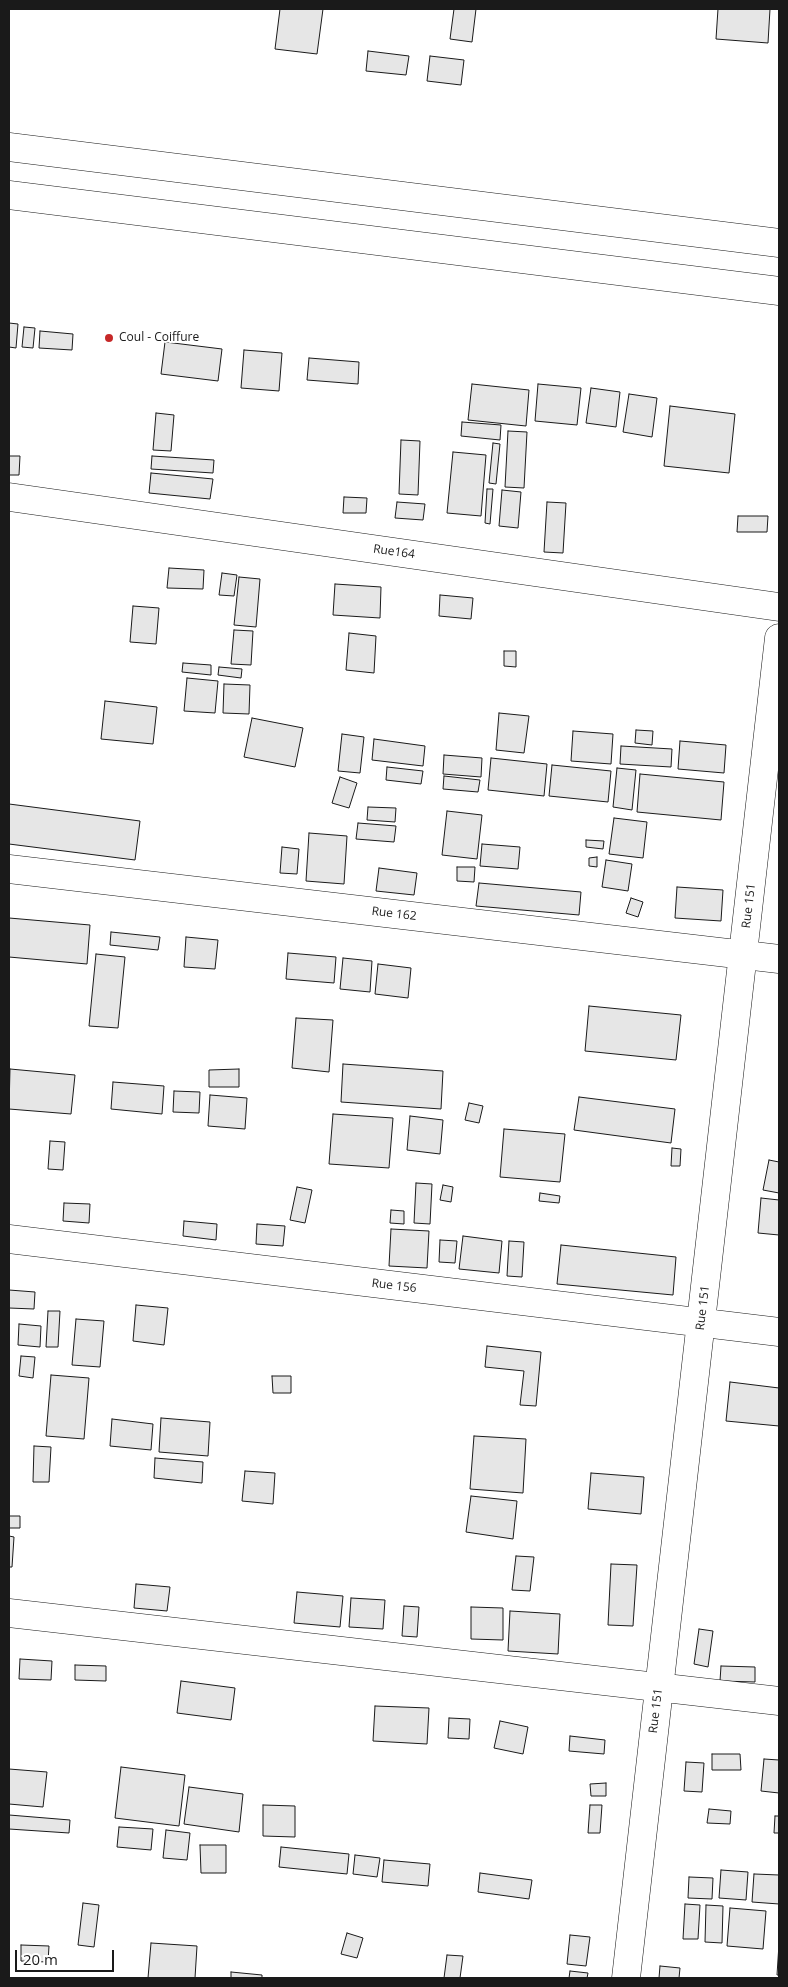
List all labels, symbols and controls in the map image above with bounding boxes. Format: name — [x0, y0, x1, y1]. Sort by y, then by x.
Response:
place label: Coul - Coiffure — [119, 331, 199, 345]
marker: Coul - Coiffure — [103, 332, 115, 344]
street label: Rue164 — [372, 542, 416, 562]
street label: Rue 151 — [739, 883, 759, 929]
street label: Rue 162 — [371, 904, 417, 924]
street label: Rue 156 — [371, 1276, 417, 1296]
street label: Rue 151 — [693, 1285, 713, 1331]
street label: Rue 151 — [646, 1688, 666, 1734]
scale bar — [18, 1940, 116, 1972]
text: 20 m — [23, 1949, 58, 1969]

